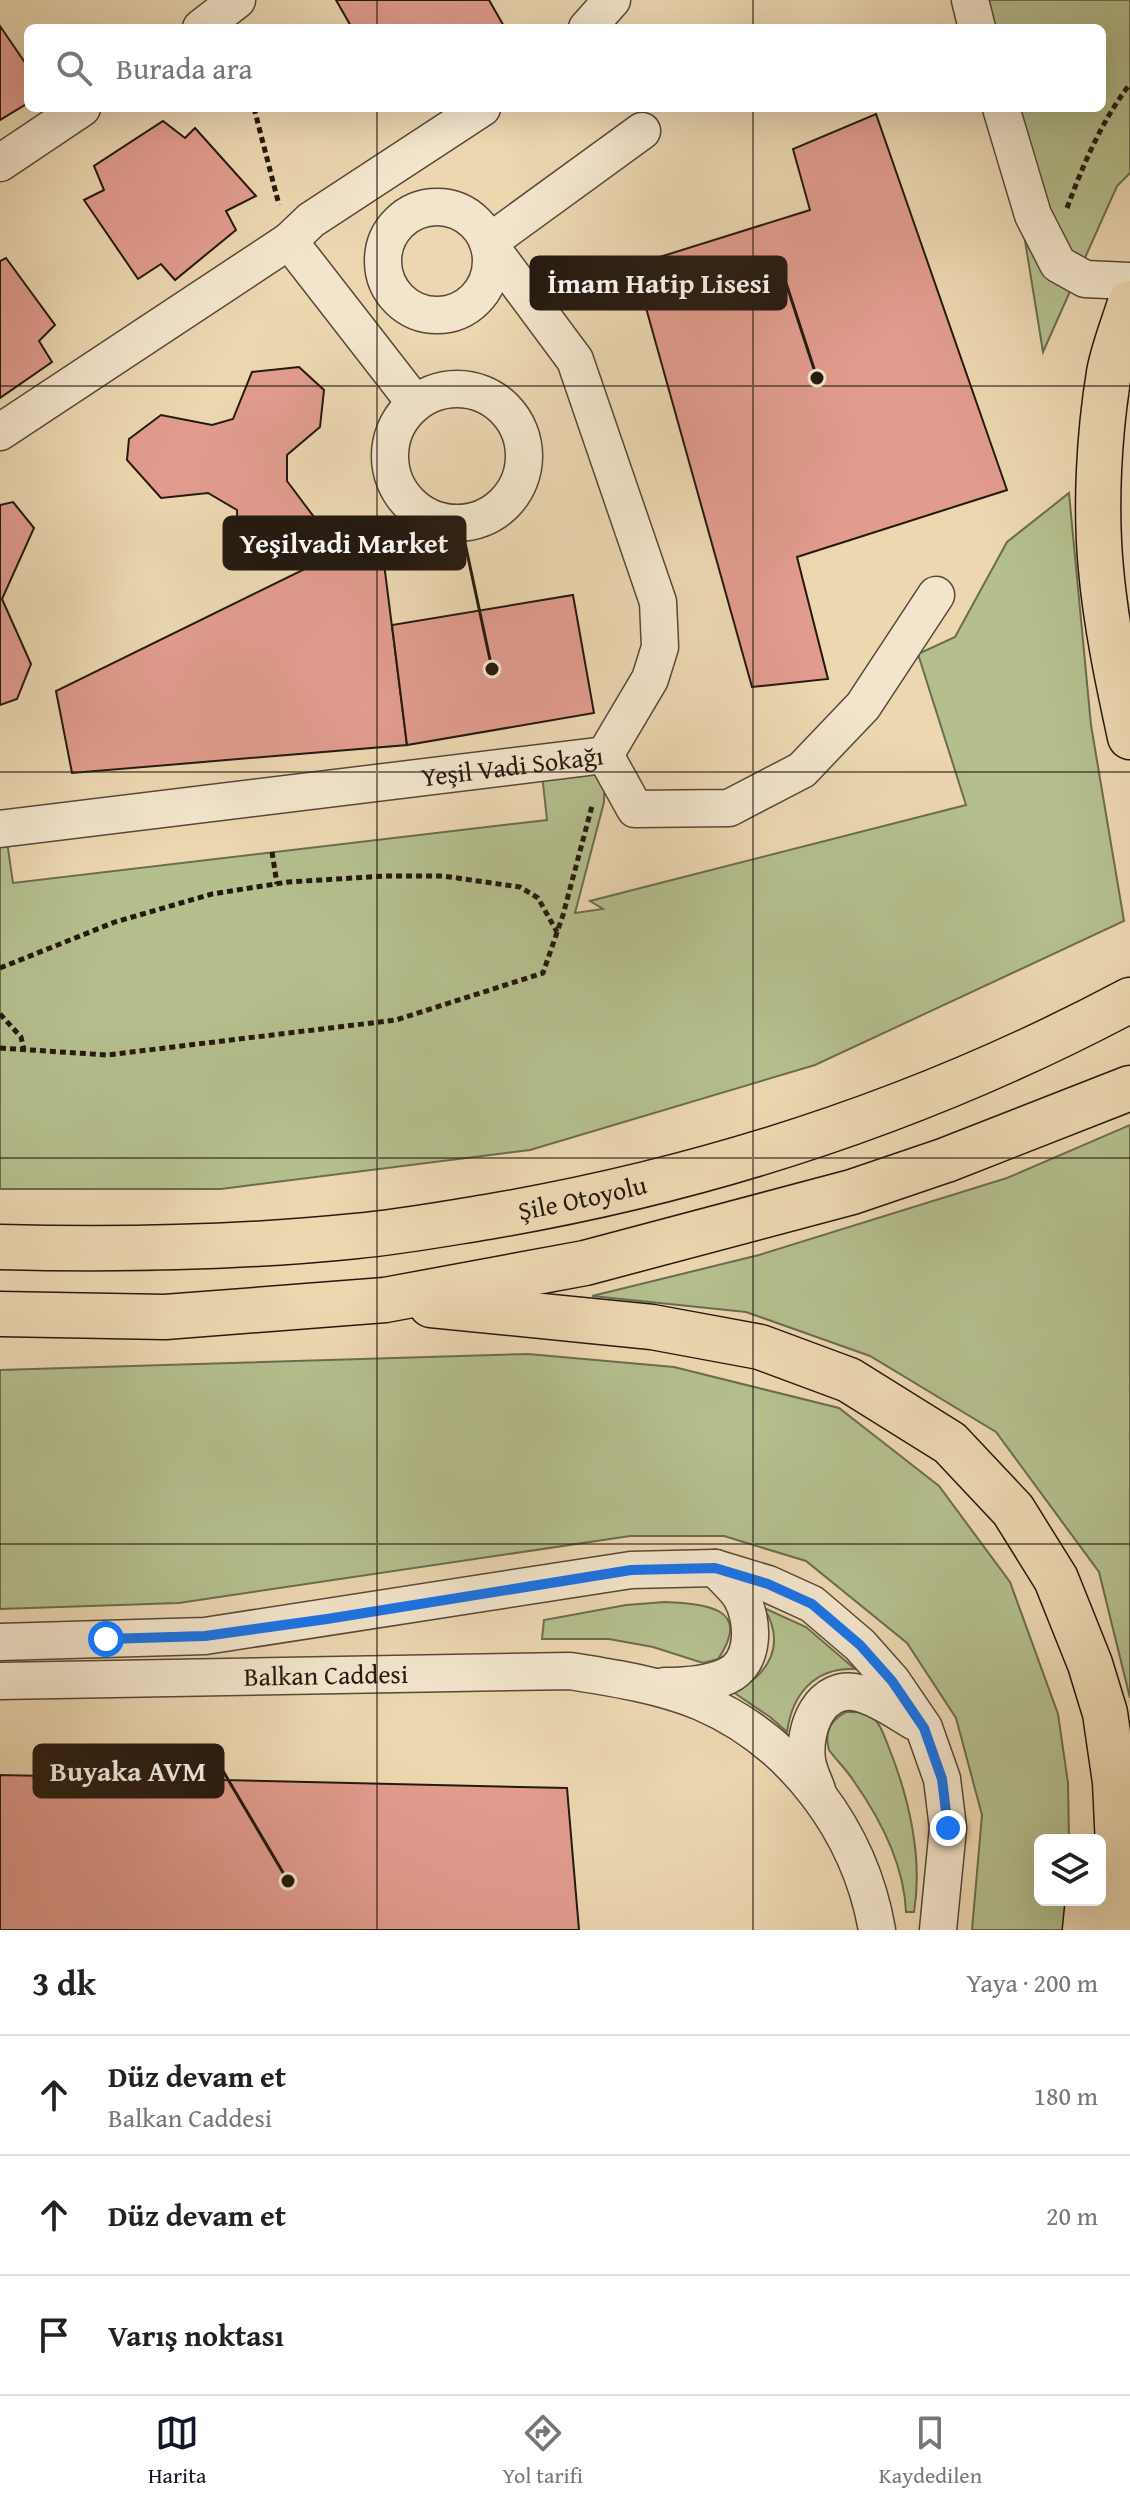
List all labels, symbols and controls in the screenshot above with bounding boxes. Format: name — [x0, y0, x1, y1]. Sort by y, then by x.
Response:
search box — [24, 24, 1106, 112]
icon: search — [52, 46, 96, 90]
text: Burada ara — [116, 46, 253, 90]
callout: İmam Hatip Lisesi — [531, 257, 786, 309]
text: İmam Hatip Lisesi — [548, 262, 771, 303]
callout: Yeşilvadi Market — [224, 517, 465, 569]
text: Yeşilvadi Market — [240, 522, 449, 563]
street label: Yeşil Vadi Sokağı — [419, 735, 606, 796]
street label: Şile Otoyolu — [515, 1165, 651, 1230]
route start — [88, 1621, 124, 1657]
street label: Balkan Caddesi — [243, 1654, 408, 1696]
callout: Buyaka AVM — [34, 1745, 223, 1797]
text: Buyaka AVM — [50, 1750, 206, 1791]
route end — [930, 1810, 966, 1846]
map controls — [1034, 1834, 1106, 1906]
button: layers — [1034, 1834, 1106, 1906]
text: 3 dk — [32, 1958, 96, 2007]
text: Yaya · 200 m — [967, 1963, 1098, 2002]
text: Düz devam et — [108, 2054, 286, 2098]
icon: ahead — [32, 2073, 76, 2117]
text: 180 m — [1033, 2076, 1098, 2115]
text: Balkan Caddesi — [108, 2098, 272, 2137]
icon: ahead — [32, 2193, 76, 2237]
text: Düz devam et — [108, 2193, 286, 2237]
text: 20 m — [1046, 2196, 1098, 2235]
icon: arrive — [32, 2313, 76, 2357]
text: Varış noktası — [108, 2313, 284, 2357]
tab: Harita — [148, 2411, 206, 2491]
tab: Yol tarifi — [502, 2411, 583, 2491]
tab: Kaydedilen — [879, 2411, 982, 2491]

